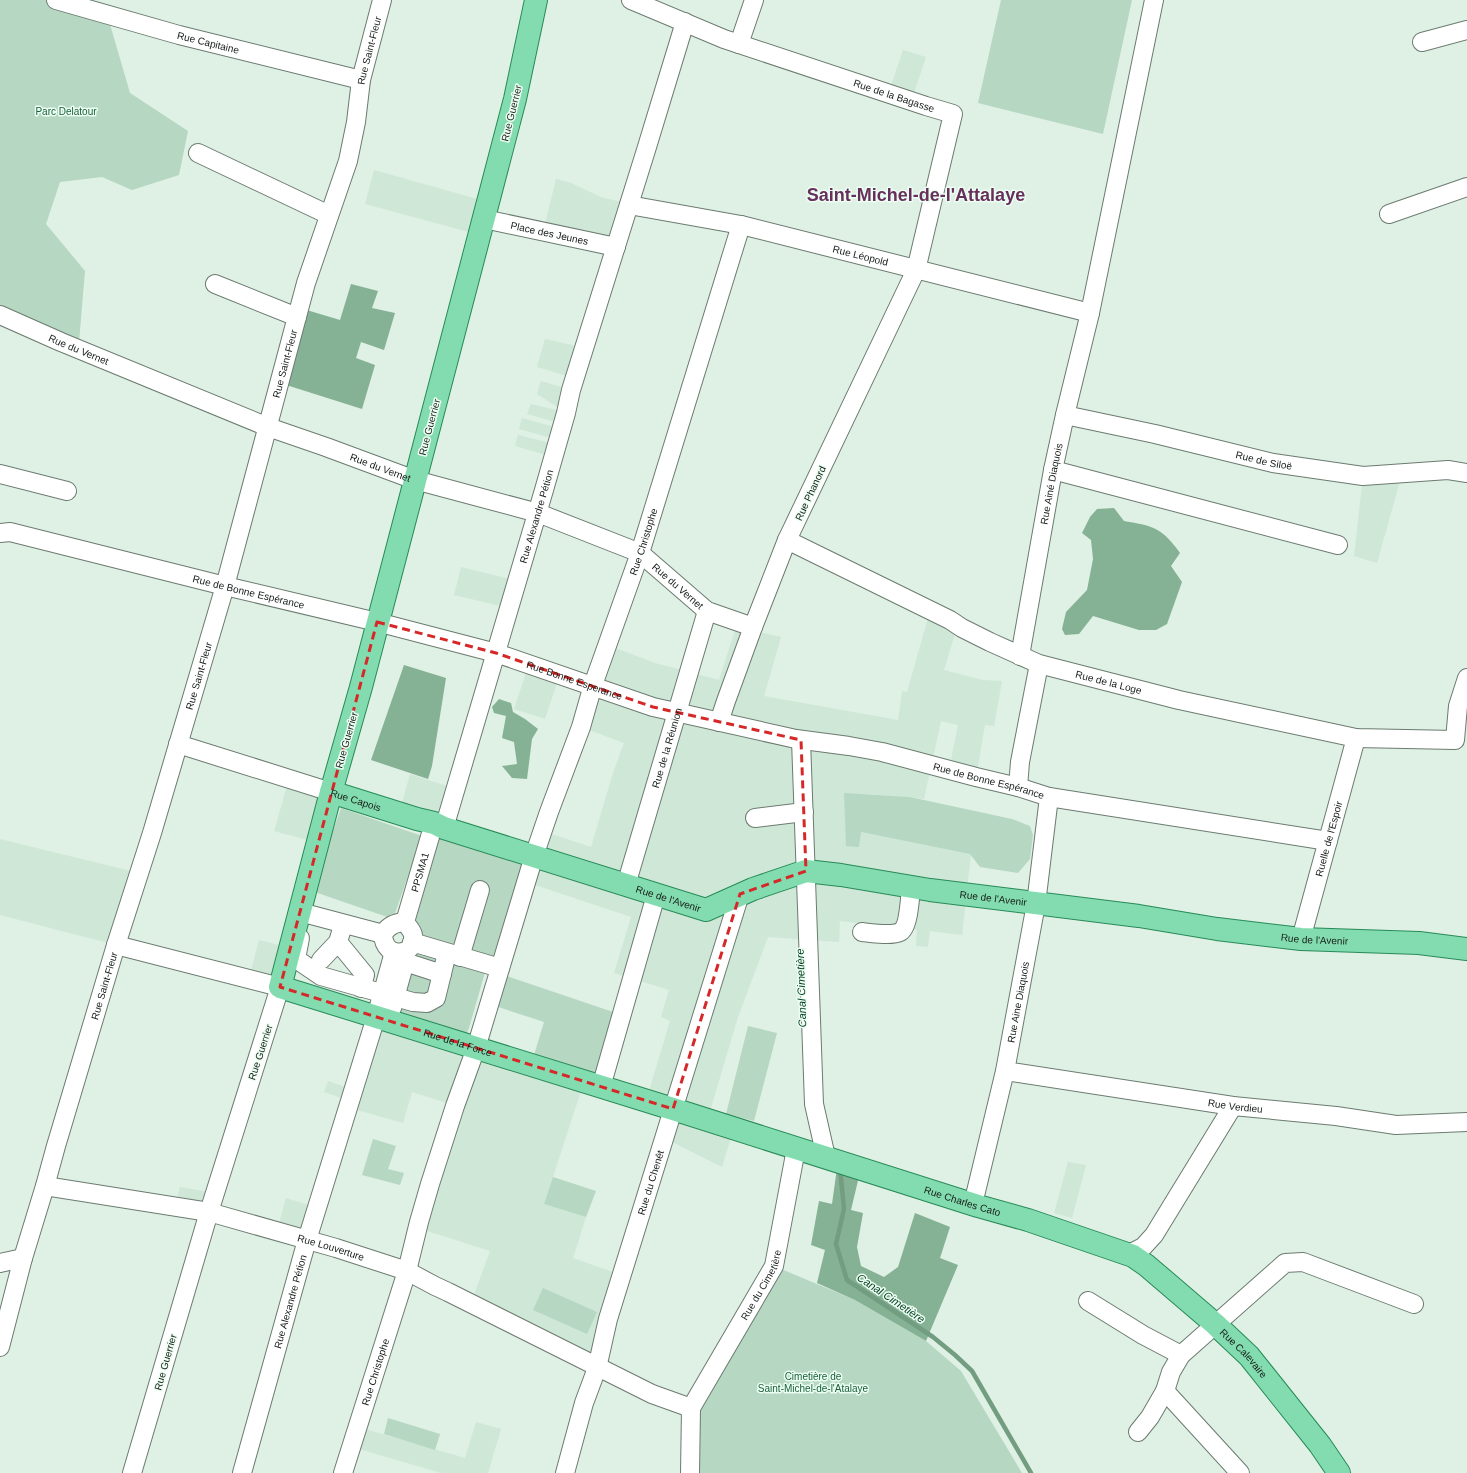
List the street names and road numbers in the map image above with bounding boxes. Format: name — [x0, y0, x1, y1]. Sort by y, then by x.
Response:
street label: Rue Saint-Fleur — [356, 15, 384, 85]
street label: Rue Capitaine — [176, 30, 241, 56]
street label: Rue de la Bagasse — [852, 77, 936, 114]
street label: Rue Guerrier — [499, 83, 524, 142]
street label: Place des Jeunes — [510, 220, 589, 247]
street label: Rue Léopold — [832, 243, 889, 268]
street label: Rue Saint-Fleur — [271, 328, 300, 399]
street label: Rue du Vernet — [47, 332, 111, 367]
street label: Rue Guerrier — [417, 397, 442, 456]
street label: Rue Ainé Diaquois — [1038, 442, 1065, 525]
street label: Rue de Siloë — [1235, 449, 1293, 472]
street label: Rue du Vernet — [348, 451, 412, 484]
street label: Rue Phanord — [793, 464, 828, 522]
street label: Rue Alexandre Pétion — [518, 469, 556, 564]
street label: Rue Christophe — [628, 507, 660, 577]
street label: Rue du Vernet — [650, 561, 706, 612]
street label: Rue de Bonne Espérance — [192, 573, 306, 611]
street label: Rue Saint-Fleur — [184, 640, 214, 711]
street label: Rue Bonne Esperance — [525, 659, 624, 702]
street label: Rue de la Loge — [1074, 669, 1143, 696]
street label: Rue de la Réunion — [650, 707, 684, 789]
street label: Rue Guerrier — [333, 710, 360, 769]
street label: Rue de Bonne Espérance — [932, 761, 1046, 801]
street label: Rue Capois — [329, 787, 382, 813]
street label: Ruelle de l'Espoir — [1313, 799, 1345, 878]
street label: PPSMA1 — [409, 851, 431, 893]
street label: Rue de l'Avenir — [635, 883, 703, 914]
street label: Rue de l'Avenir — [959, 889, 1028, 908]
street label: Rue de l'Avenir — [1280, 932, 1349, 947]
street label: Rue Saint-Fleur — [89, 950, 120, 1021]
street label: Rue Aine Diaquois — [1005, 961, 1031, 1044]
street label: Rue Guerrier — [246, 1022, 275, 1081]
street label: Rue de la Force — [422, 1027, 494, 1059]
street label: Rue Verdieu — [1207, 1097, 1263, 1115]
street label: Rue du Chenêt — [636, 1149, 666, 1216]
street label: Rue Charles Cato — [923, 1184, 1002, 1218]
street label: Rue Louverture — [296, 1232, 366, 1263]
street label: Rue du Cimetière — [739, 1248, 783, 1322]
street label: Rue Alexandre Pétion — [272, 1254, 309, 1350]
street label: Rue Calevaire — [1218, 1327, 1269, 1381]
street label: Rue Guerrier — [152, 1332, 179, 1391]
street label: Rue Christophe — [360, 1337, 391, 1407]

